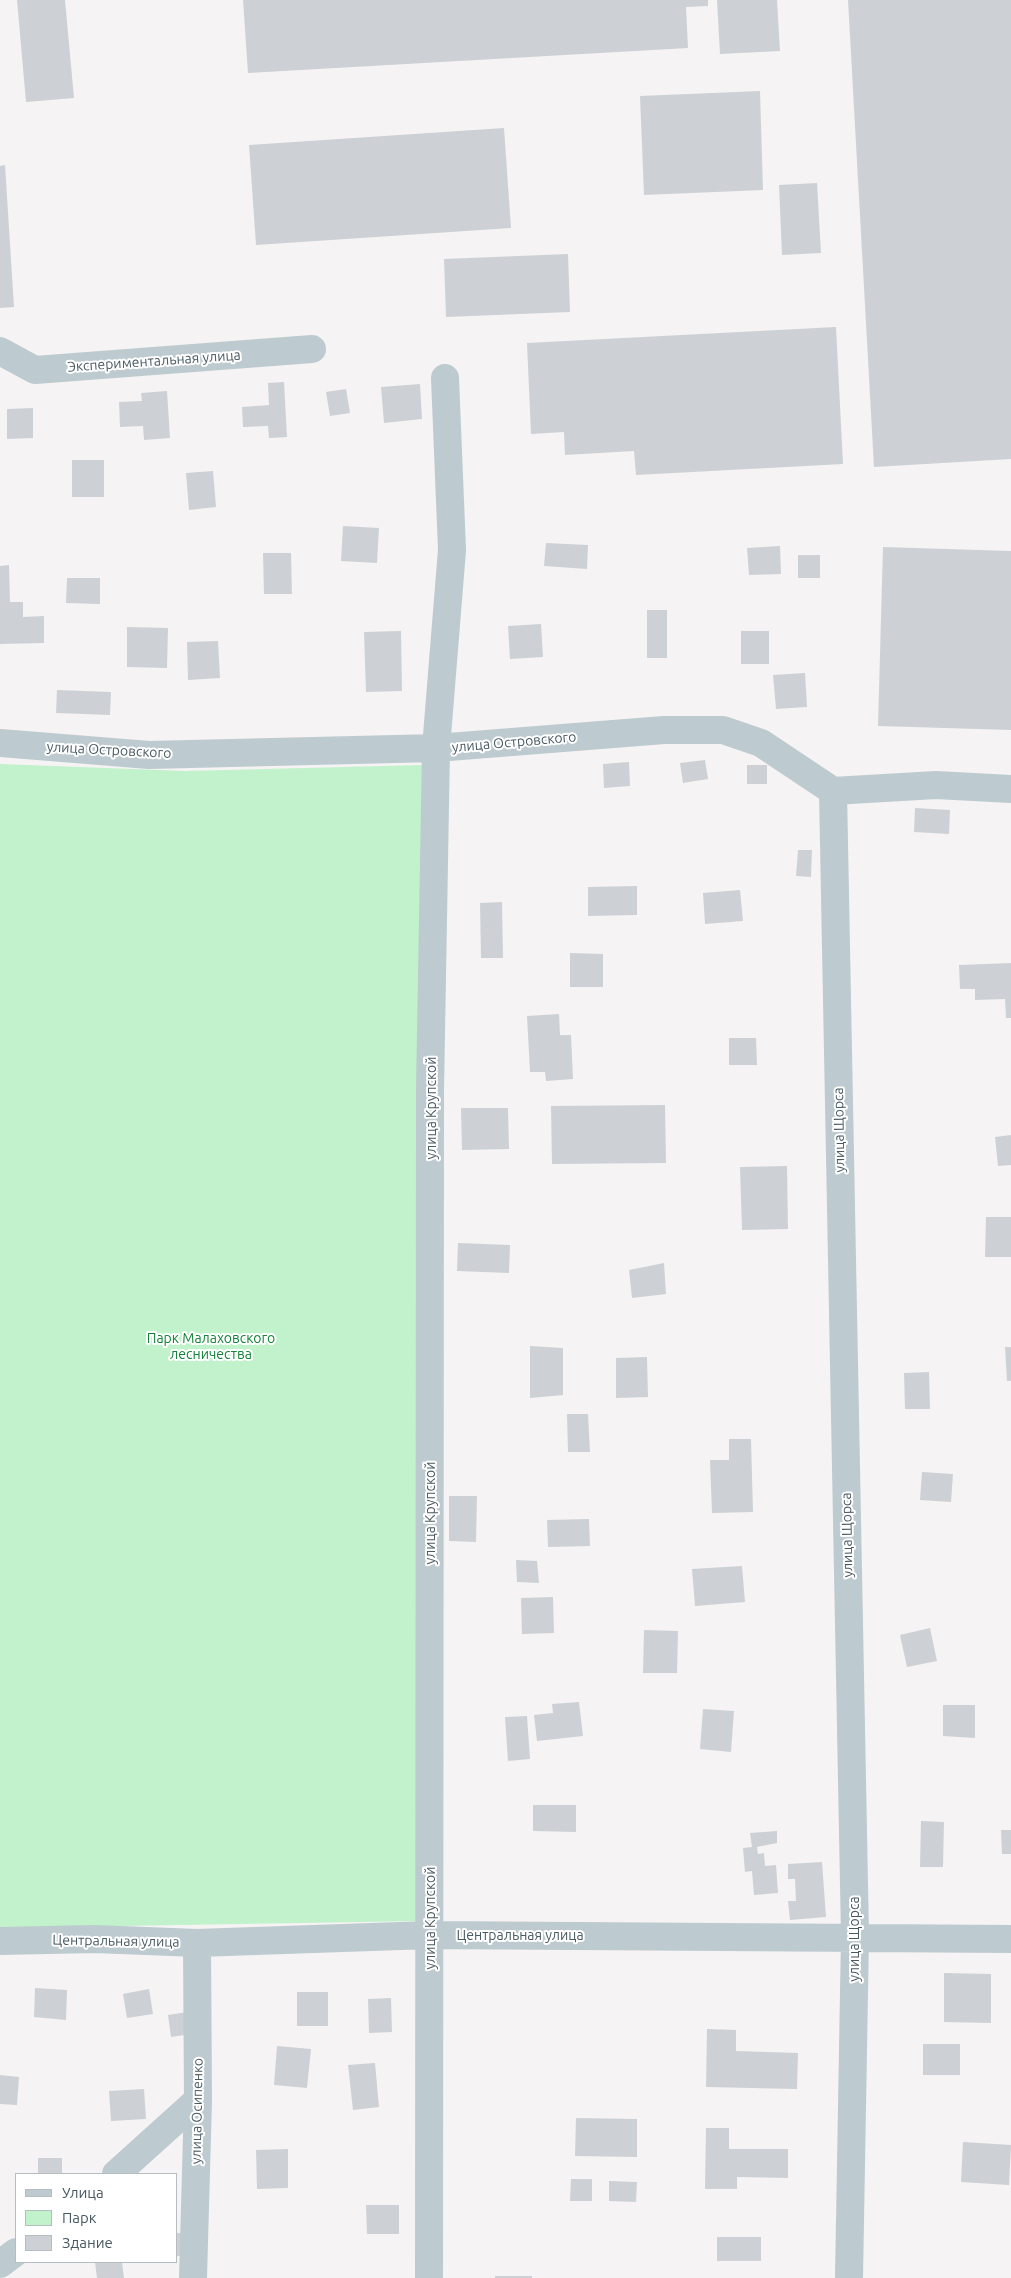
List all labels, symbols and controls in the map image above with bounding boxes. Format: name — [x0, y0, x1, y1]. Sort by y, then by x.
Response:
street label: Экспериментальная улица — [67, 347, 241, 375]
street label: улица Островского — [451, 728, 577, 756]
street label: улица Островского — [46, 738, 172, 762]
street label: улица Крупской — [423, 1057, 439, 1159]
street label: улица Щорса — [830, 1087, 848, 1173]
park label: Парк Малаховского лесничества — [147, 1330, 275, 1362]
street label: улица Крупской — [422, 1462, 438, 1564]
street label: улица Щорса — [838, 1492, 856, 1578]
street label: улица Крупской — [422, 1867, 438, 1969]
street label: улица Щорса — [846, 1896, 862, 1982]
street label: Центральная улица — [456, 1927, 584, 1943]
street label: Центральная улица — [52, 1931, 180, 1951]
street label: улица Осипенко — [188, 2058, 206, 2164]
legend — [15, 2173, 178, 2263]
text: Улица — [62, 2184, 104, 2201]
text: Парк — [62, 2209, 97, 2226]
text: Здание — [62, 2234, 113, 2251]

